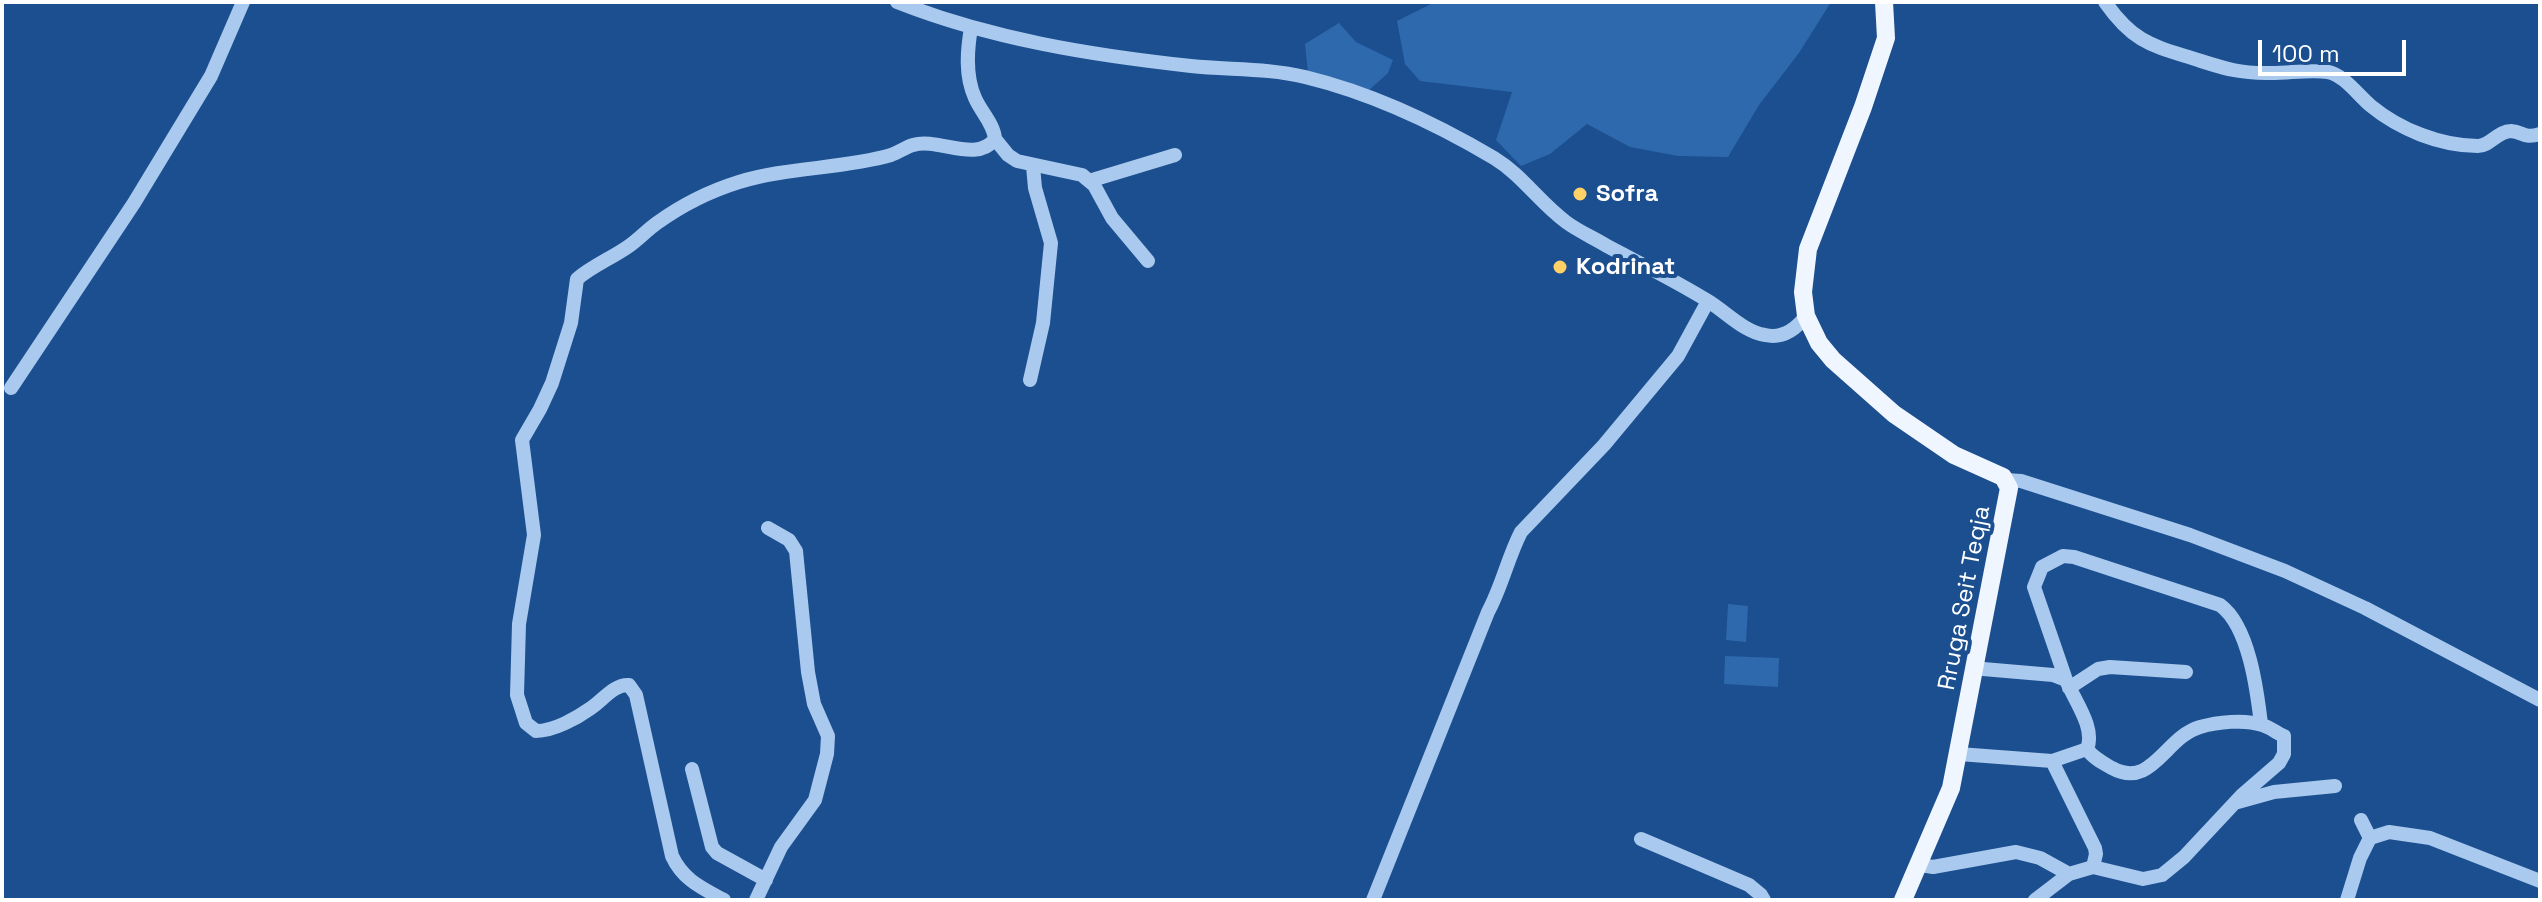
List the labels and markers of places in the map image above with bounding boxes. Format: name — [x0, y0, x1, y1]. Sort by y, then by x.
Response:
place label: Sofra — [1596, 180, 1658, 208]
marker: Sofra — [1571, 185, 1589, 203]
place label: Kodrinat — [1576, 253, 1675, 281]
marker: Kodrinat — [1551, 258, 1569, 276]

